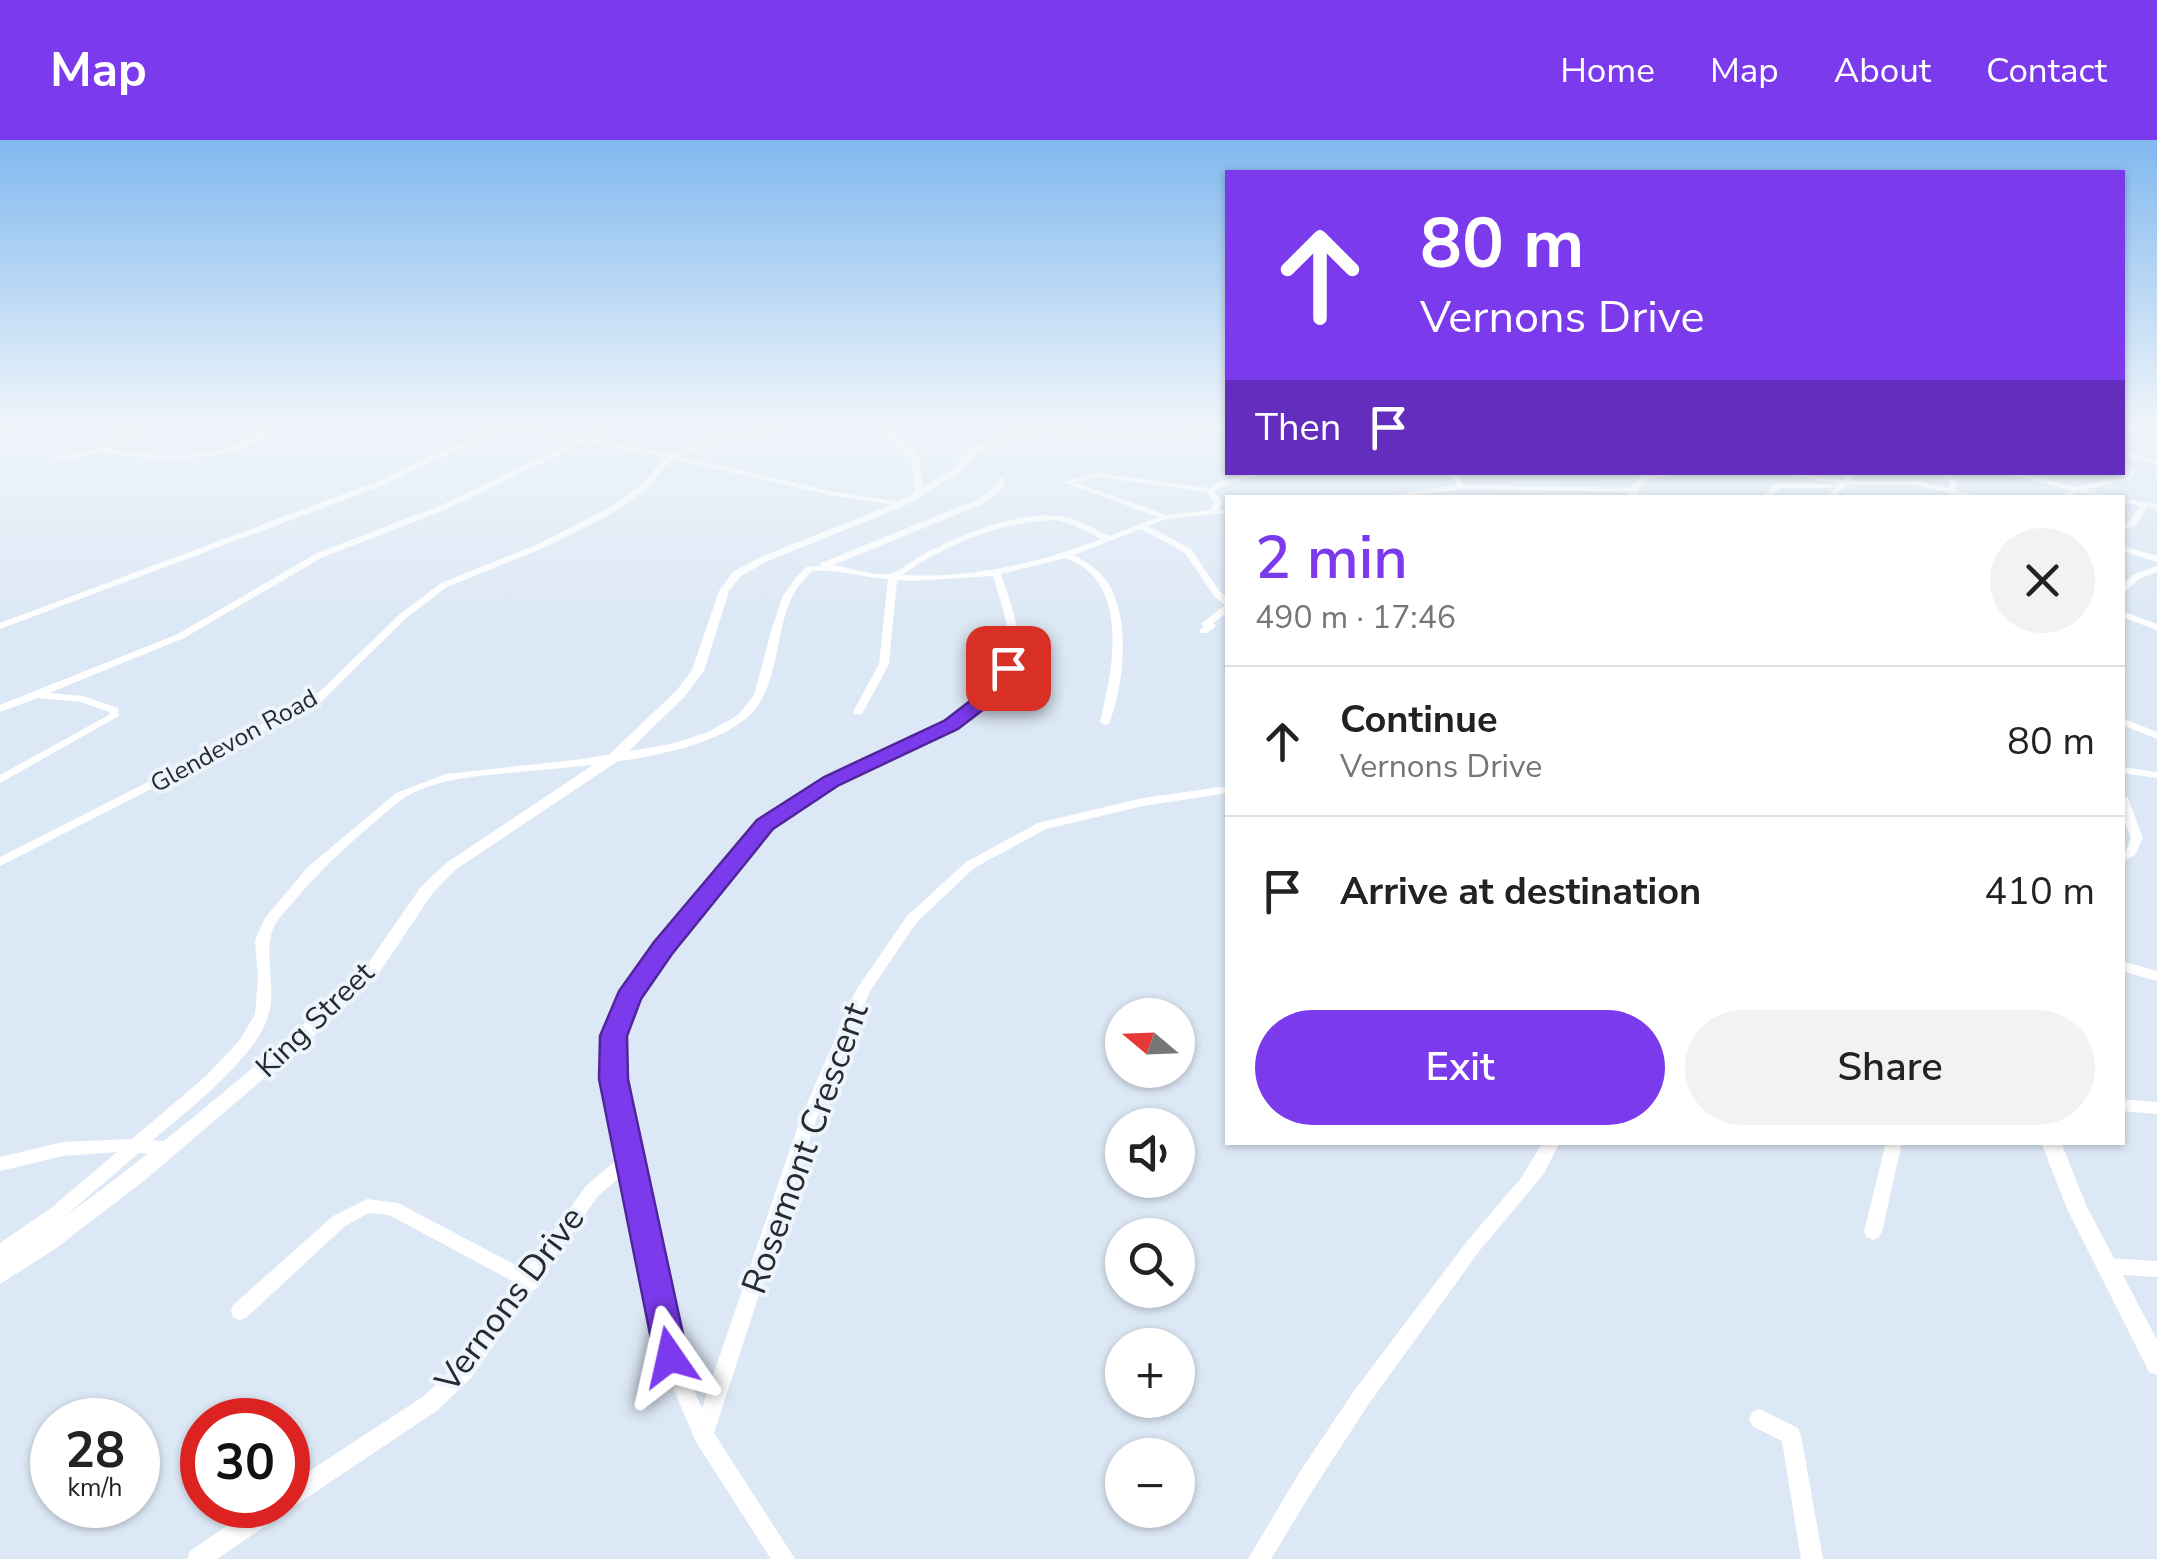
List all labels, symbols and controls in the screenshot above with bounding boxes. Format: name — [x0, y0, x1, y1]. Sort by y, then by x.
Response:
text: Map — [50, 37, 147, 103]
text: Home — [1560, 47, 1655, 94]
text: Map — [1710, 47, 1779, 94]
text: About — [1834, 47, 1931, 94]
text: Contact — [1986, 47, 2107, 94]
text: 80 m — [1420, 196, 1584, 292]
icon: ahead — [1255, 210, 1385, 340]
text: Vernons Drive — [1420, 287, 1705, 348]
icon: arrive — [1361, 400, 1416, 455]
text: Then — [1255, 402, 1341, 453]
text: 2 min — [1255, 517, 1408, 599]
button: close — [1990, 528, 2095, 633]
text: 490 m · 17:46 — [1255, 596, 1456, 639]
pin — [966, 626, 1051, 711]
icon: arrive — [981, 641, 1036, 696]
street label: Glendevon Road — [144, 681, 324, 801]
text: Continue — [1340, 694, 1498, 745]
icon: ahead — [1255, 714, 1310, 769]
text: 80 m — [2007, 716, 2095, 767]
text: Vernons Drive — [1340, 745, 1542, 788]
icon: arrive — [1255, 864, 1310, 919]
text: Arrive at destination — [1340, 866, 1701, 917]
text: 410 m — [1984, 866, 2095, 917]
street label: King Street — [247, 953, 384, 1087]
street label: Rosemont Crescent — [731, 995, 880, 1300]
north arrow — [1105, 998, 1195, 1088]
map controls — [1105, 998, 1195, 1528]
button: Exit — [1255, 1010, 1665, 1125]
button: Share — [1685, 1010, 2095, 1125]
button: sound — [1105, 1108, 1195, 1198]
street label: Vernons Drive — [424, 1196, 595, 1402]
button: search — [1105, 1218, 1195, 1308]
position arrow — [618, 1305, 722, 1409]
button: + — [1105, 1328, 1195, 1418]
speed limit sign: 30 — [180, 1398, 310, 1528]
text: 28 — [65, 1416, 125, 1485]
button: − — [1105, 1438, 1195, 1528]
text: km/h — [67, 1471, 123, 1505]

